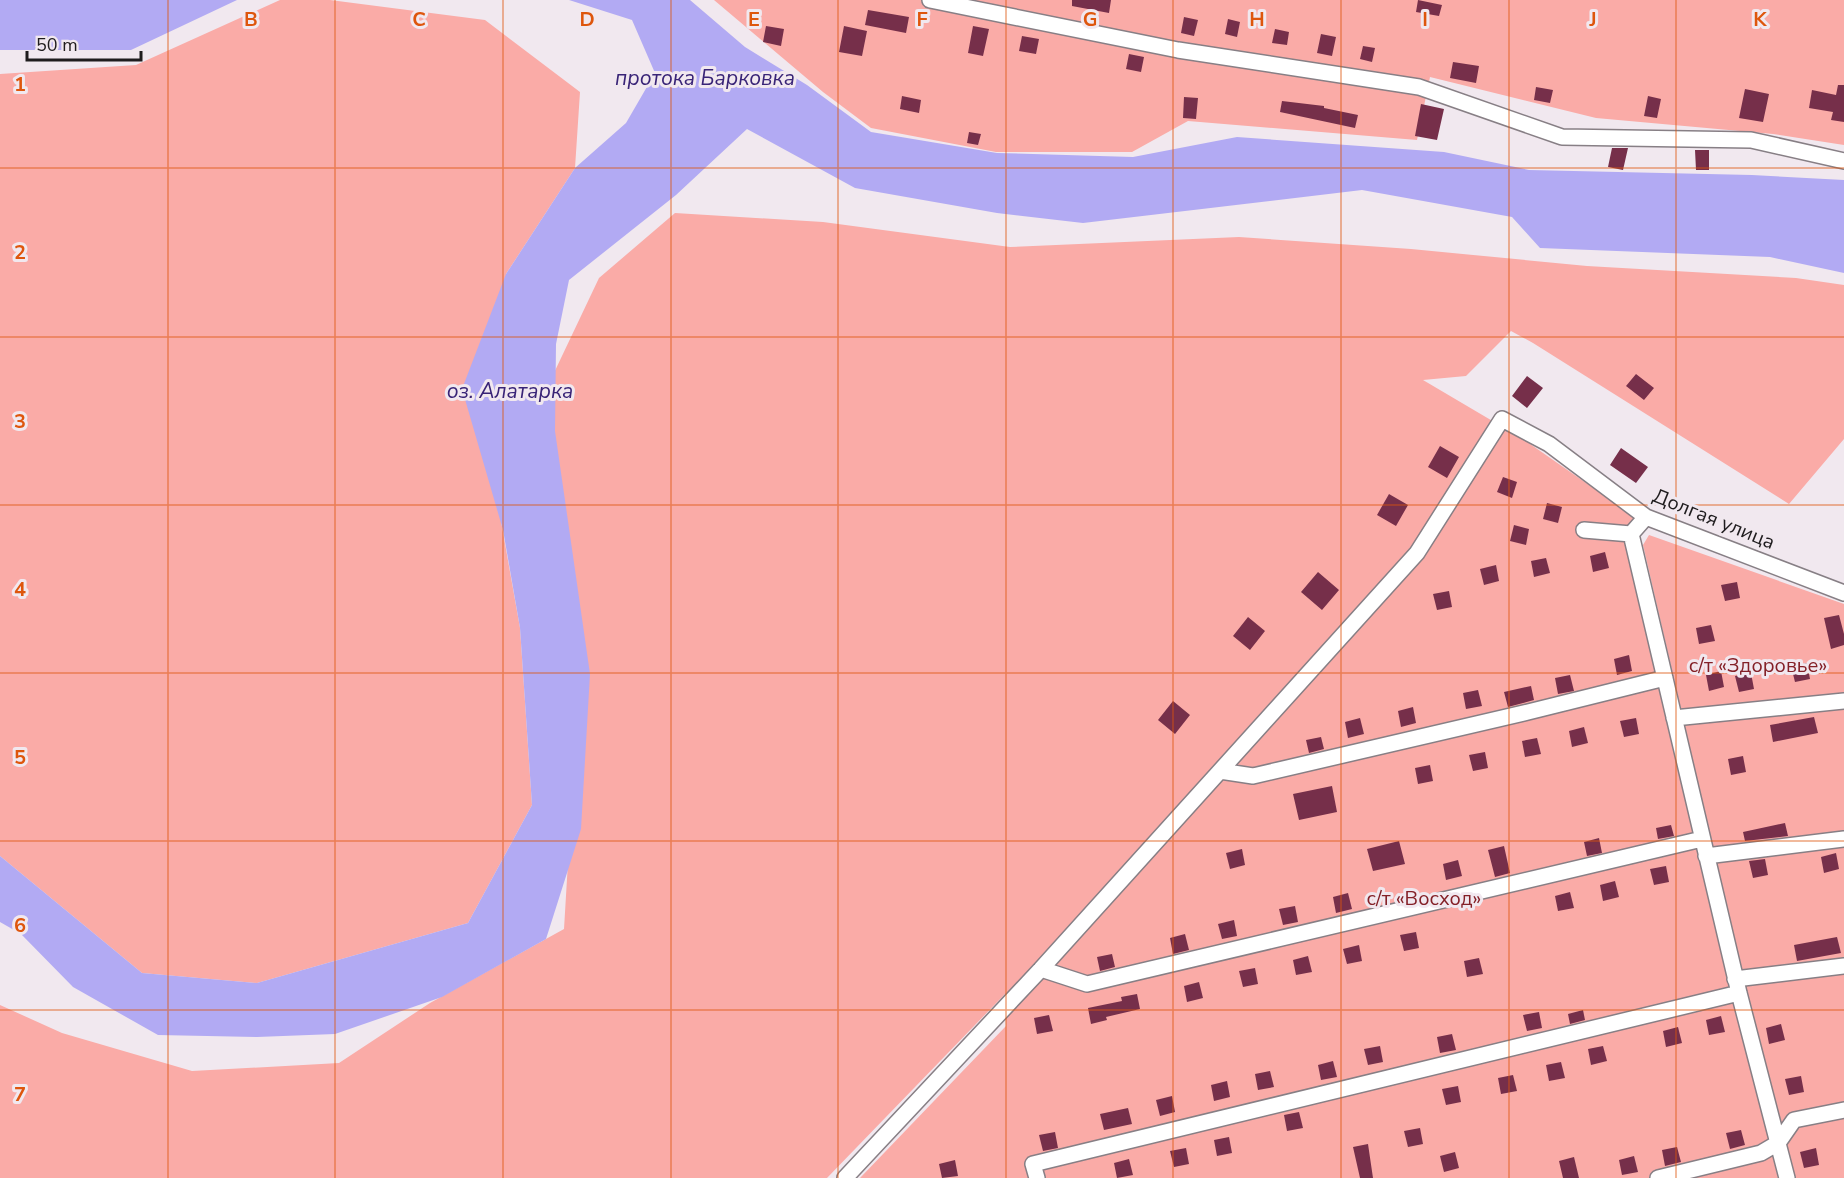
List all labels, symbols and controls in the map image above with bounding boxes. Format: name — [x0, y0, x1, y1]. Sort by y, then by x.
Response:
text: B — [244, 6, 258, 33]
text: C — [412, 6, 426, 33]
text: D — [579, 6, 595, 33]
text: E — [748, 6, 760, 33]
text: F — [916, 6, 928, 33]
text: G — [1083, 6, 1097, 33]
text: H — [1249, 6, 1265, 33]
text: I — [1422, 6, 1428, 33]
text: J — [1588, 6, 1597, 33]
text: K — [1753, 6, 1767, 33]
scale bar — [27, 24, 141, 62]
text: 50 m — [36, 33, 78, 57]
water label: протока Барковка — [615, 64, 795, 92]
text: 1 — [14, 71, 26, 98]
text: 2 — [14, 239, 26, 266]
water label: оз. Алатарка — [447, 377, 573, 405]
text: 3 — [14, 408, 26, 435]
street label: Долгая улица — [1649, 482, 1779, 556]
text: 4 — [14, 576, 26, 603]
park label: с/т «Здоровье» — [1689, 652, 1827, 679]
text: 5 — [14, 744, 26, 771]
park label: с/т «Восход» — [1367, 885, 1481, 912]
text: 6 — [14, 912, 26, 939]
text: 7 — [14, 1081, 26, 1108]

